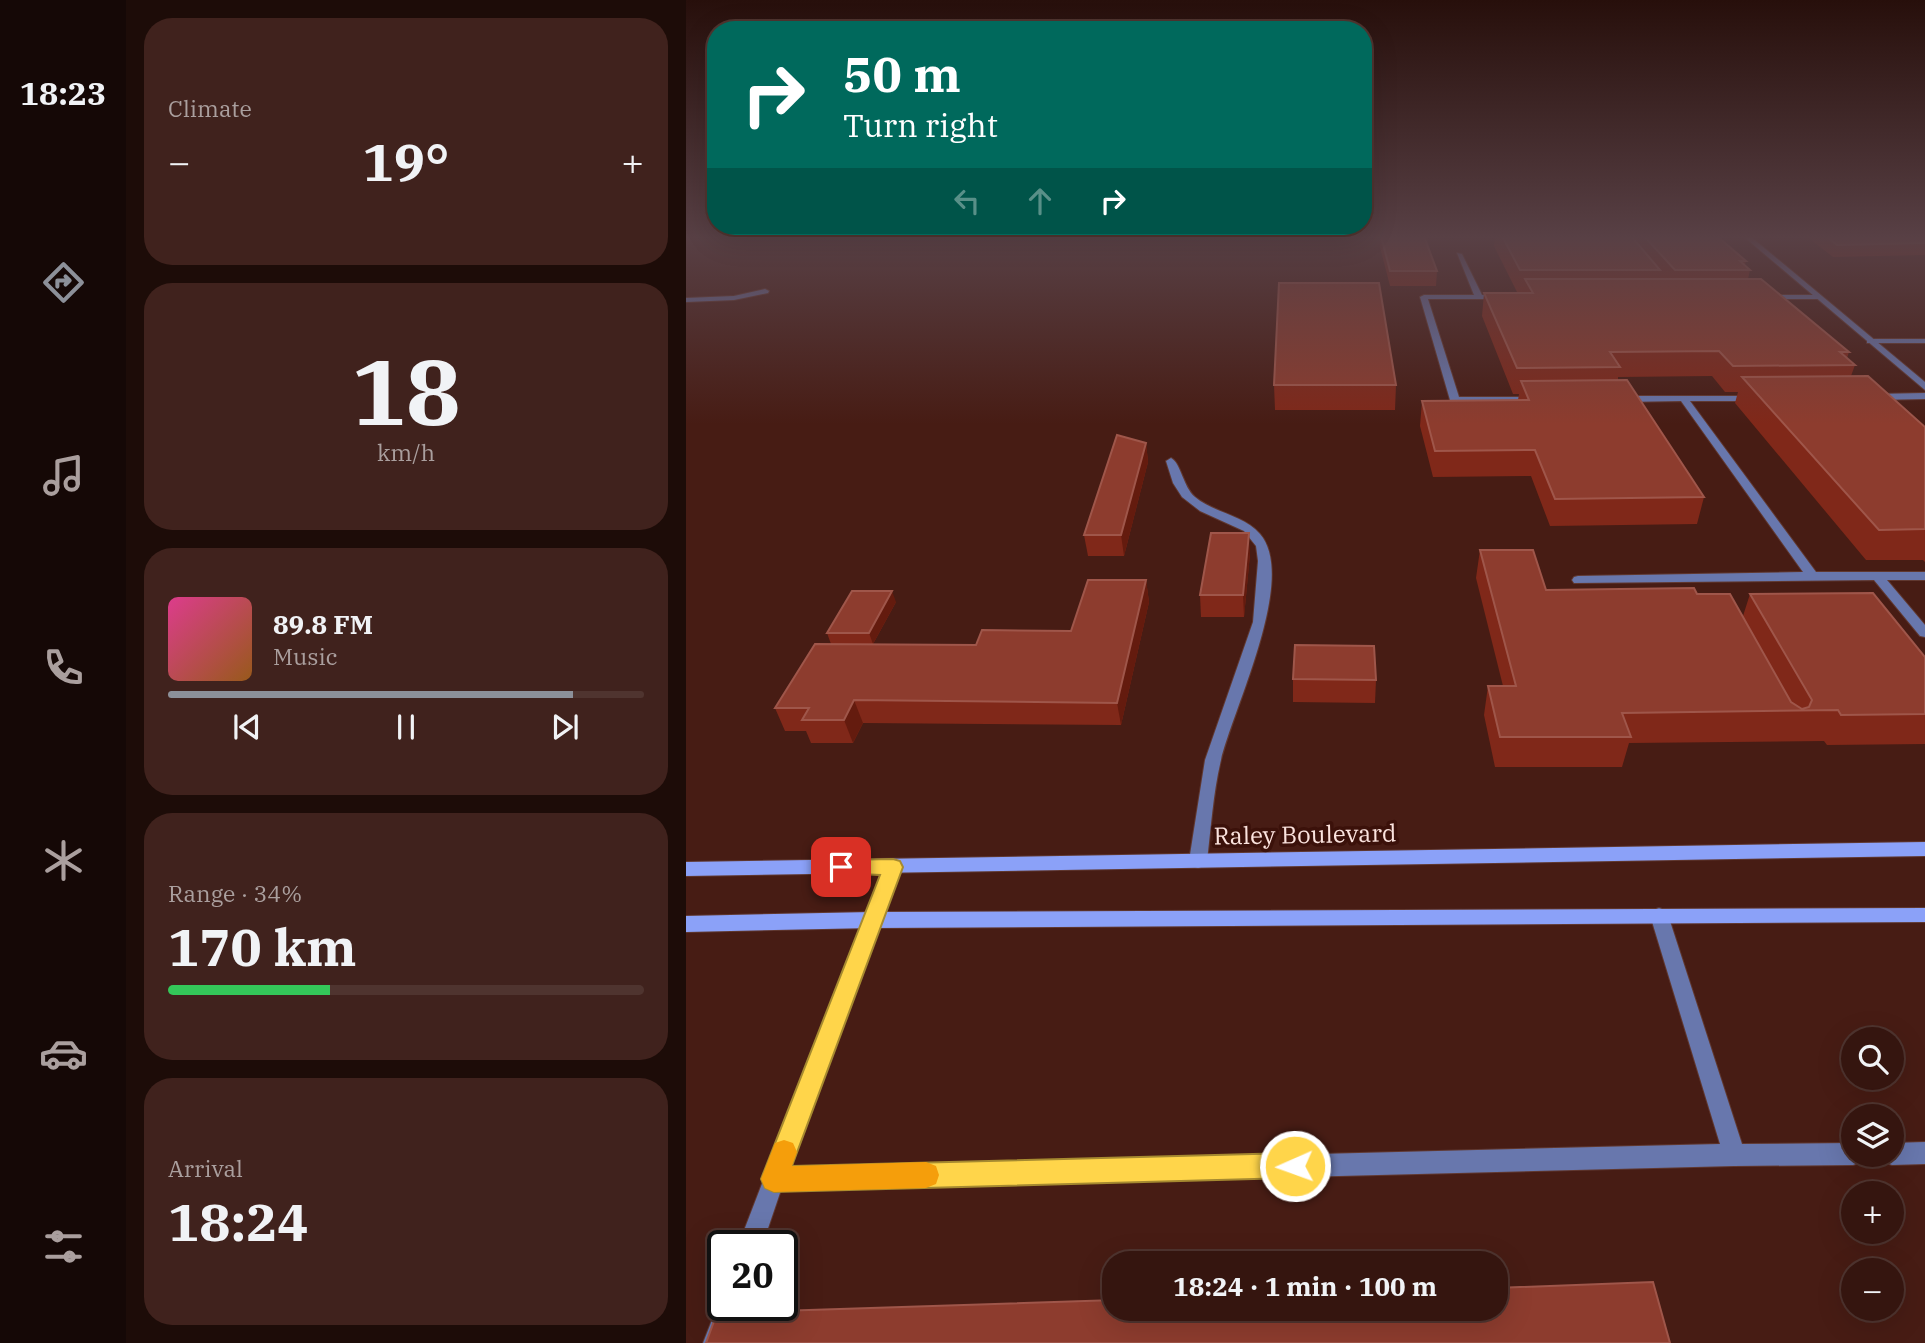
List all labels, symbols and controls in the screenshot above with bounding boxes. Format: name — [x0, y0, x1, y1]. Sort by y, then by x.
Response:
text: 50 m — [843, 42, 961, 105]
icon: right — [728, 49, 819, 140]
text: 18:23 — [20, 72, 106, 114]
text: Climate — [168, 93, 252, 123]
text: Turn right — [843, 104, 998, 146]
text: 19° — [363, 128, 449, 195]
text: − — [168, 137, 191, 186]
text: + — [621, 137, 644, 186]
icon: left — [948, 182, 986, 220]
icon: ahead — [1021, 182, 1059, 220]
icon: right — [1094, 182, 1132, 220]
icon: directions — [39, 258, 88, 307]
text: 18 — [351, 332, 461, 450]
text: km/h — [377, 437, 435, 467]
icon: music — [39, 451, 88, 500]
text: 89.8 FM — [273, 607, 373, 641]
text: Music — [273, 641, 338, 671]
icon: phone — [39, 643, 88, 692]
icon: previous — [228, 708, 266, 746]
icon: pause — [387, 708, 425, 746]
icon: next — [546, 708, 584, 746]
street label: Raley Boulevard — [1213, 816, 1397, 852]
icon: climate — [39, 836, 88, 885]
pin — [811, 837, 871, 897]
icon: arrive — [822, 848, 860, 886]
text: Range · 34% — [168, 878, 302, 908]
text: 170 km — [168, 913, 357, 980]
map controls — [1841, 1027, 1904, 1321]
button: search — [1841, 1027, 1904, 1090]
icon: car — [39, 1029, 88, 1078]
button: layers — [1841, 1104, 1904, 1167]
position arrow — [1258, 1129, 1332, 1203]
text: Arrival — [168, 1153, 243, 1183]
button: + — [1841, 1181, 1904, 1244]
text: 18:24 — [168, 1188, 309, 1255]
icon: filters — [39, 1222, 88, 1271]
speed limit sign: 20 — [707, 1230, 798, 1321]
button: − — [1841, 1258, 1904, 1321]
text: 18:24 · 1 min · 100 m — [1173, 1269, 1437, 1303]

